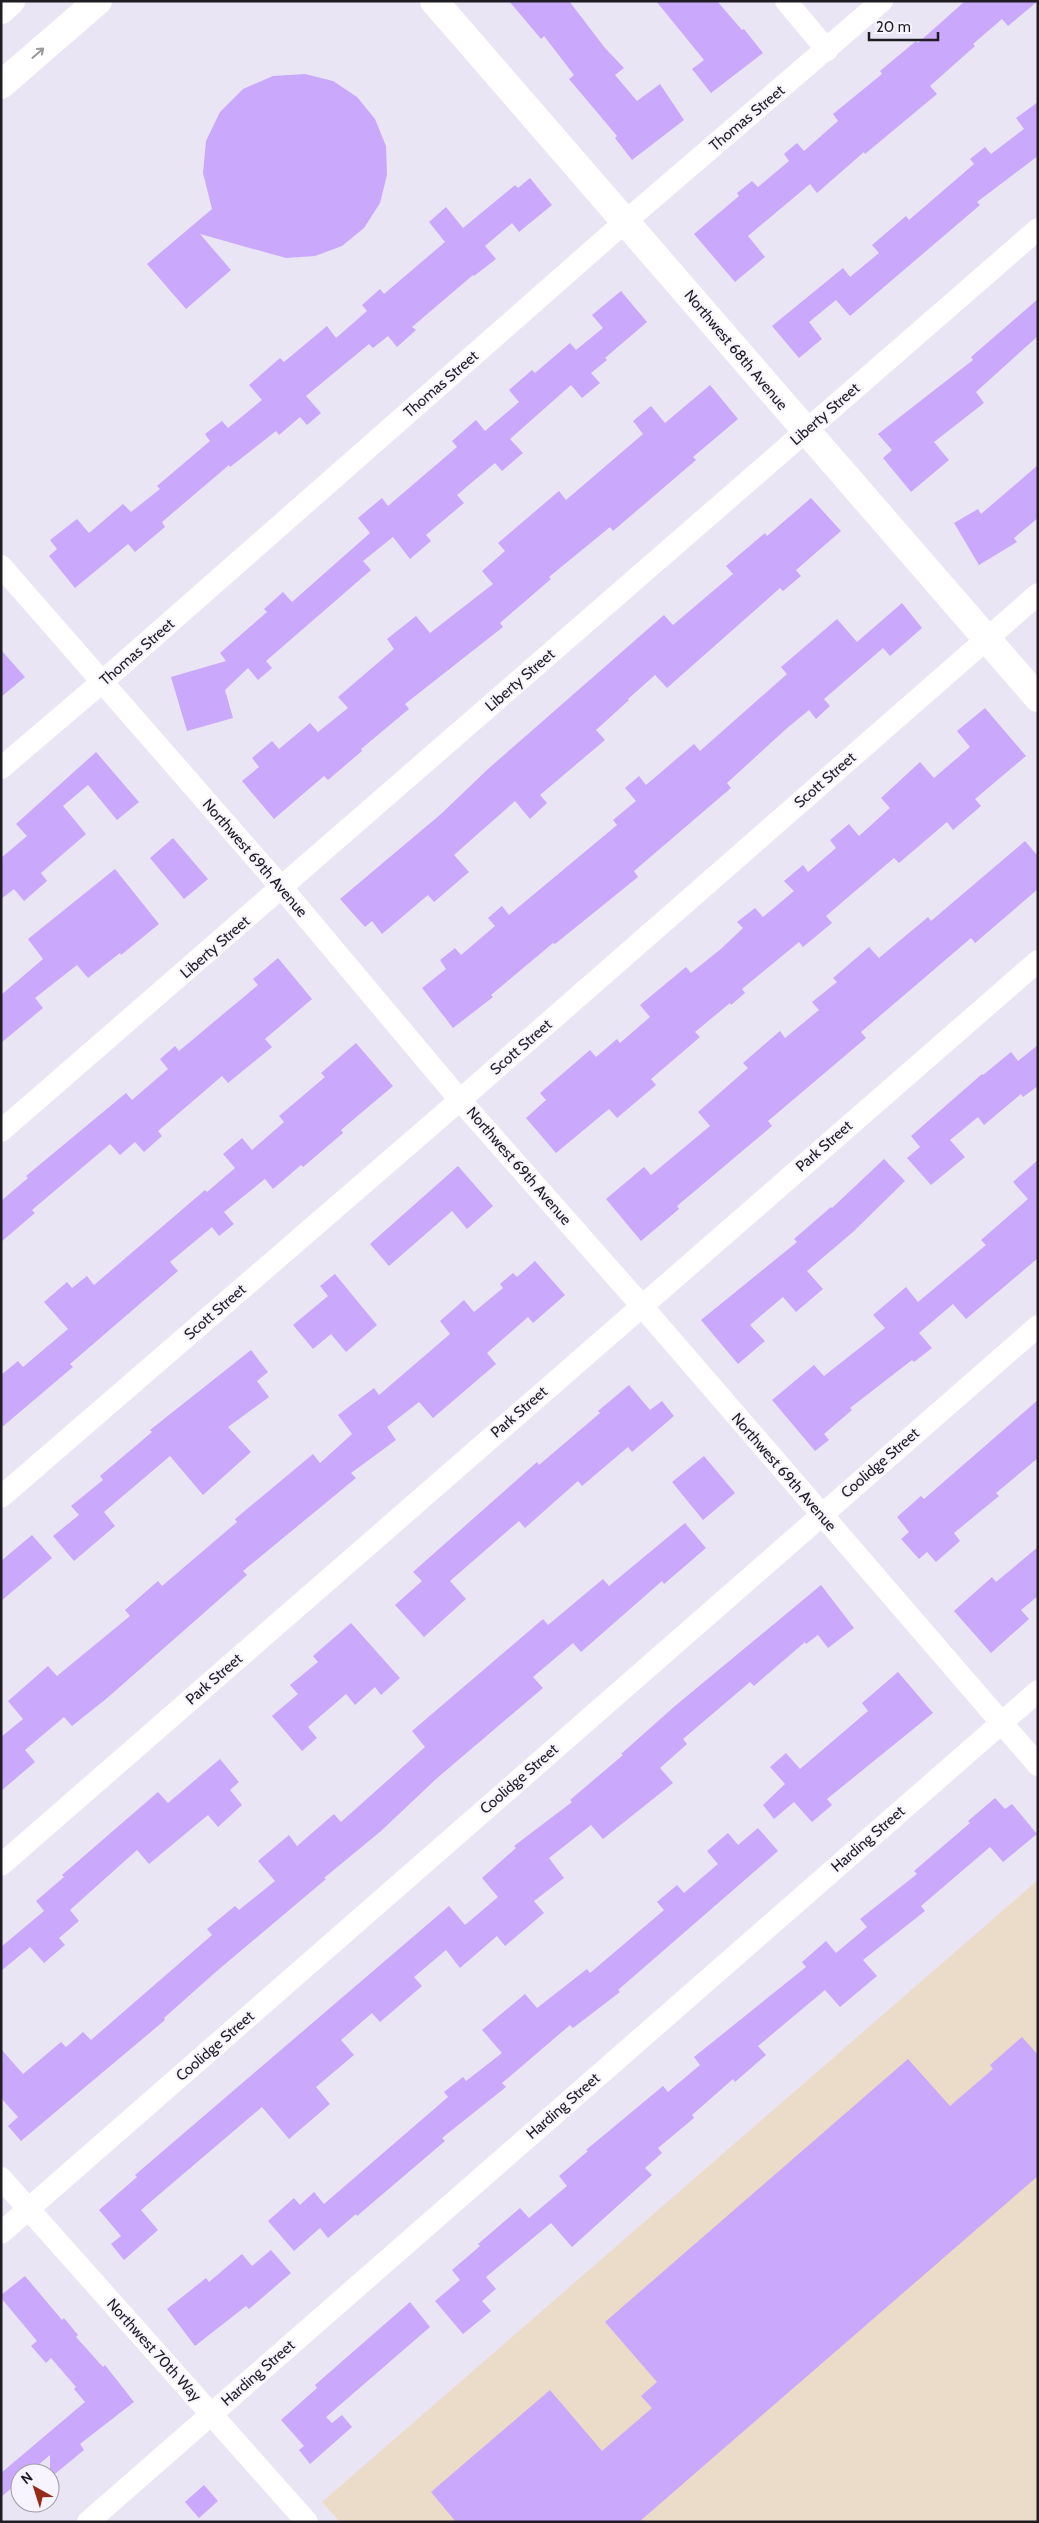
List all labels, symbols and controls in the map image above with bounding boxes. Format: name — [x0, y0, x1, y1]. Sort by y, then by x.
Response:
scale bar — [869, 10, 938, 42]
text: 20 m — [876, 18, 911, 36]
one-way arrow — [31, 48, 44, 59]
street label: Thomas Street — [706, 81, 788, 155]
street label: Northwest 68th Avenue — [680, 286, 792, 414]
street label: Thomas Street — [400, 347, 482, 421]
street label: Liberty Street — [787, 379, 863, 449]
street label: Thomas Street — [96, 615, 178, 689]
street label: Liberty Street — [482, 645, 558, 715]
street label: Scott Street — [791, 748, 859, 812]
street label: Northwest 69th Avenue — [199, 795, 311, 921]
street label: Liberty Street — [177, 912, 253, 982]
street label: Scott Street — [487, 1015, 555, 1079]
street label: Northwest 69th Avenue — [463, 1103, 575, 1229]
street label: Park Street — [792, 1117, 856, 1175]
street label: Scott Street — [181, 1280, 249, 1344]
street label: Park Street — [487, 1383, 551, 1441]
street label: Northwest 69th Avenue — [728, 1409, 840, 1535]
street label: Coolidge Street — [837, 1424, 923, 1502]
street label: Park Street — [182, 1650, 246, 1708]
street label: Coolidge Street — [476, 1740, 562, 1818]
street label: Harding Street — [828, 1802, 908, 1876]
street label: Coolidge Street — [172, 2007, 258, 2085]
street label: Harding Street — [523, 2069, 603, 2143]
street label: Northwest 70th Way — [103, 2295, 205, 2405]
street label: Harding Street — [218, 2336, 298, 2410]
north arrow — [10, 2463, 60, 2513]
text: N — [17, 2468, 36, 2488]

